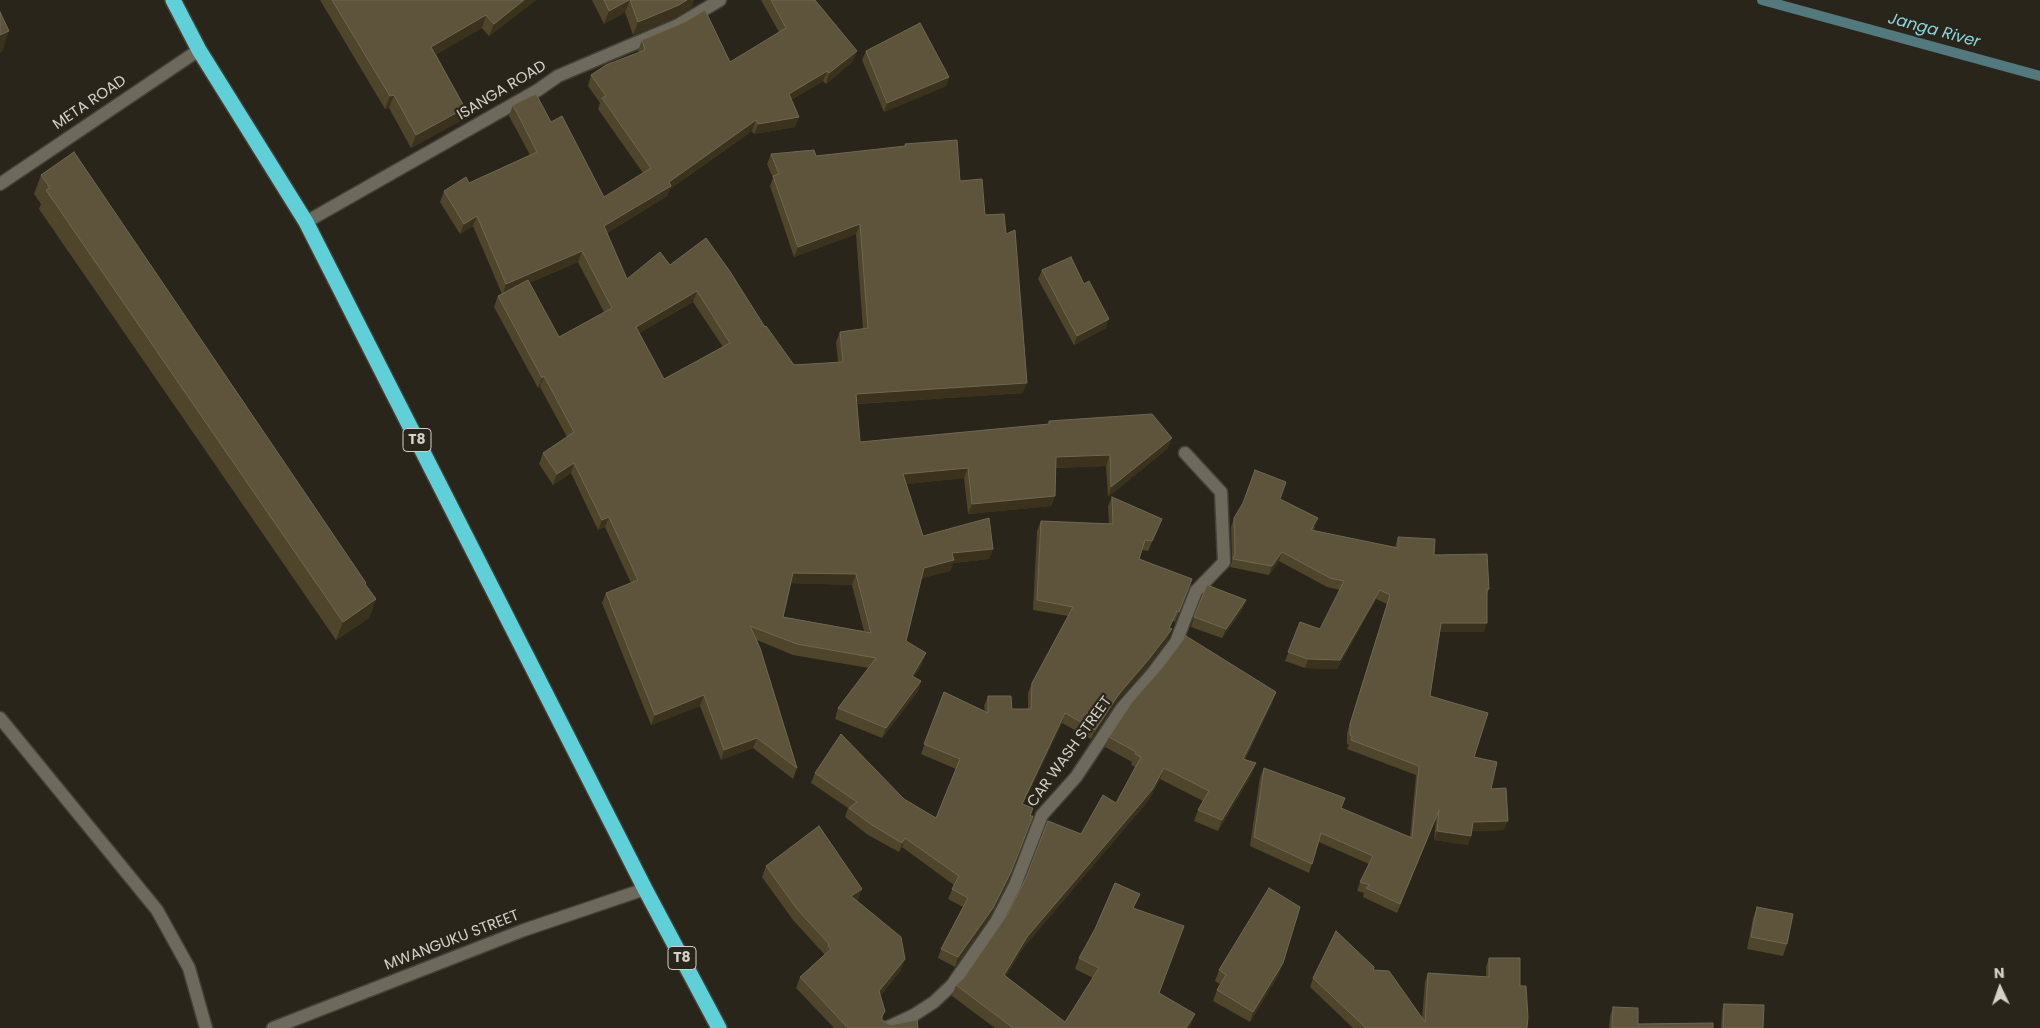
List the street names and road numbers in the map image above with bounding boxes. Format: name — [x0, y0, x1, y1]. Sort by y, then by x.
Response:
street label: ISANGA ROAD — [454, 57, 550, 125]
street label: META ROAD — [50, 72, 130, 134]
road number: T8 — [403, 428, 431, 452]
street label: CAR WASH STREET — [1024, 693, 1116, 811]
street label: MWANGUKU STREET — [382, 907, 522, 975]
road number: T8 — [668, 946, 696, 970]

